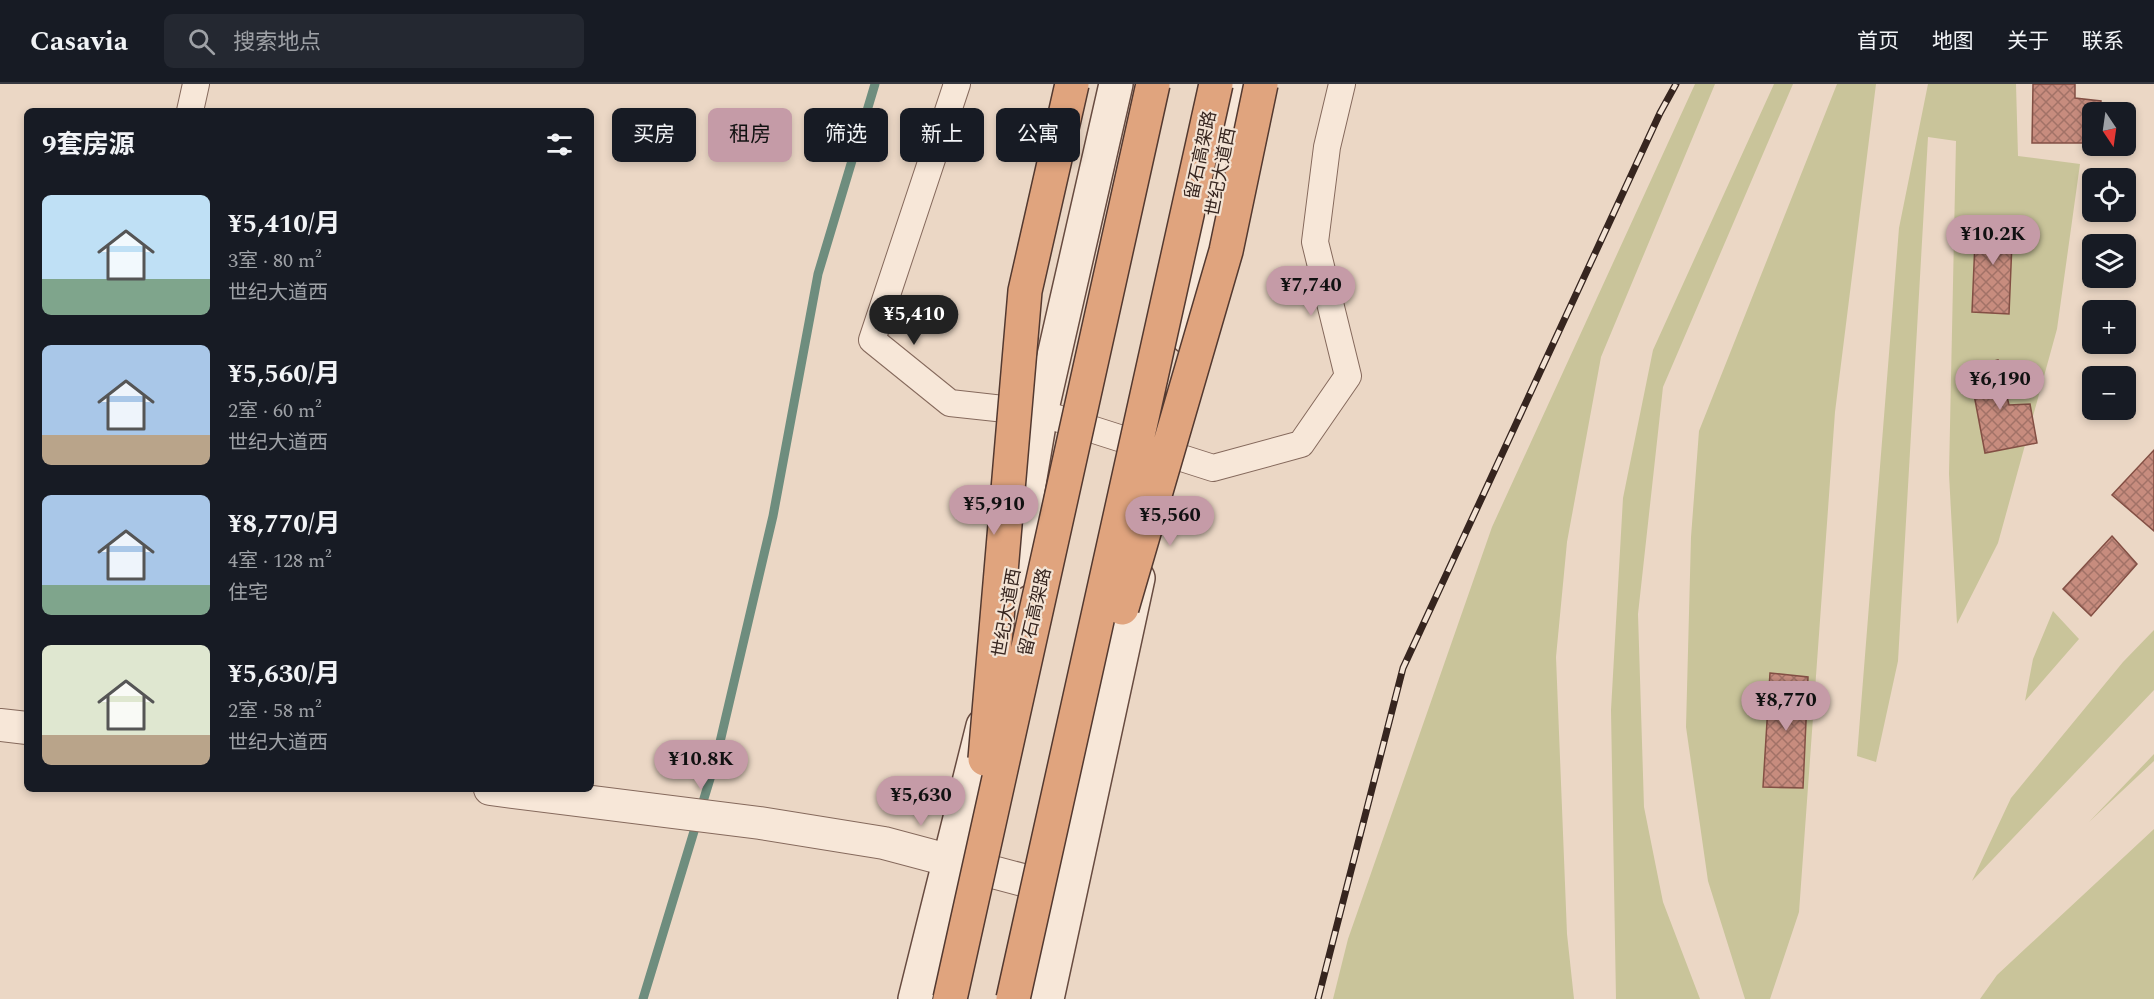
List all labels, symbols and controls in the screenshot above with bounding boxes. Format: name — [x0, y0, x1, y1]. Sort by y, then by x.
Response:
search box — [164, 14, 584, 68]
text: Casavia — [30, 20, 128, 63]
icon: search — [185, 25, 218, 58]
text: 搜索地点 — [233, 26, 321, 59]
text: 首页 — [1857, 26, 1899, 58]
text: 地图 — [1932, 26, 1974, 58]
text: 关于 — [2007, 26, 2049, 58]
text: 联系 — [2082, 26, 2124, 58]
north arrow — [2082, 102, 2136, 156]
map controls — [2082, 102, 2136, 420]
chip: 买房 — [612, 108, 696, 162]
chip: 租房 — [708, 108, 792, 162]
chip: 筛选 — [804, 108, 888, 162]
chip: 新上 — [900, 108, 984, 162]
chip: 公寓 — [996, 108, 1080, 162]
street label: 留石高架路 — [1178, 108, 1224, 202]
text: 9套房源 — [42, 125, 135, 165]
street label: 世纪大道西 — [1199, 125, 1243, 219]
icon: filters — [543, 128, 576, 161]
button: locate — [2082, 168, 2136, 222]
text: ¥5,410/月 — [228, 204, 340, 244]
pin: ¥10.2K — [1944, 215, 2042, 266]
icon: home — [90, 219, 162, 291]
text: ¥10.2K — [1960, 219, 2026, 249]
button: layers — [2082, 234, 2136, 288]
text: 3室 · 80 m² — [228, 246, 322, 276]
pin: ¥7,740 — [1262, 266, 1360, 317]
text: ¥7,740 — [1280, 270, 1342, 300]
text: 世纪大道西 — [228, 278, 328, 308]
pin: ¥5,410 — [865, 295, 963, 346]
text: ¥5,410 — [883, 299, 945, 329]
button: + — [2082, 300, 2136, 354]
text: ¥5,560/月 — [228, 354, 340, 394]
pin: ¥6,190 — [1951, 360, 2049, 411]
text: ¥6,190 — [1969, 364, 2031, 394]
button: − — [2082, 366, 2136, 420]
icon: home — [90, 369, 162, 441]
text: 2室 · 60 m² — [228, 396, 322, 426]
text: 世纪大道西 — [228, 428, 328, 458]
pin: ¥5,910 — [945, 485, 1043, 536]
text: ¥5,910 — [963, 489, 1025, 519]
pin: ¥5,560 — [1121, 496, 1219, 547]
text: ¥5,560 — [1139, 500, 1201, 530]
text: ¥8,770/月 — [228, 504, 340, 544]
icon: home — [90, 519, 162, 591]
text: 4室 · 128 m² — [228, 546, 332, 576]
street label: 留石高架路 — [1012, 565, 1058, 659]
street label: 世纪大道西 — [986, 566, 1028, 660]
text: 住宅 — [228, 578, 268, 608]
text: ¥5,630/月 — [228, 654, 340, 694]
icon: home — [90, 669, 162, 741]
pin: ¥8,770 — [1737, 681, 1835, 732]
text: ¥8,770 — [1755, 685, 1817, 715]
text: 2室 · 58 m² — [228, 696, 322, 726]
text: 世纪大道西 — [228, 728, 328, 758]
pin: ¥10.8K — [652, 740, 750, 791]
text: ¥10.8K — [668, 744, 734, 774]
pin: ¥5,630 — [872, 776, 970, 827]
text: ¥5,630 — [890, 780, 952, 810]

